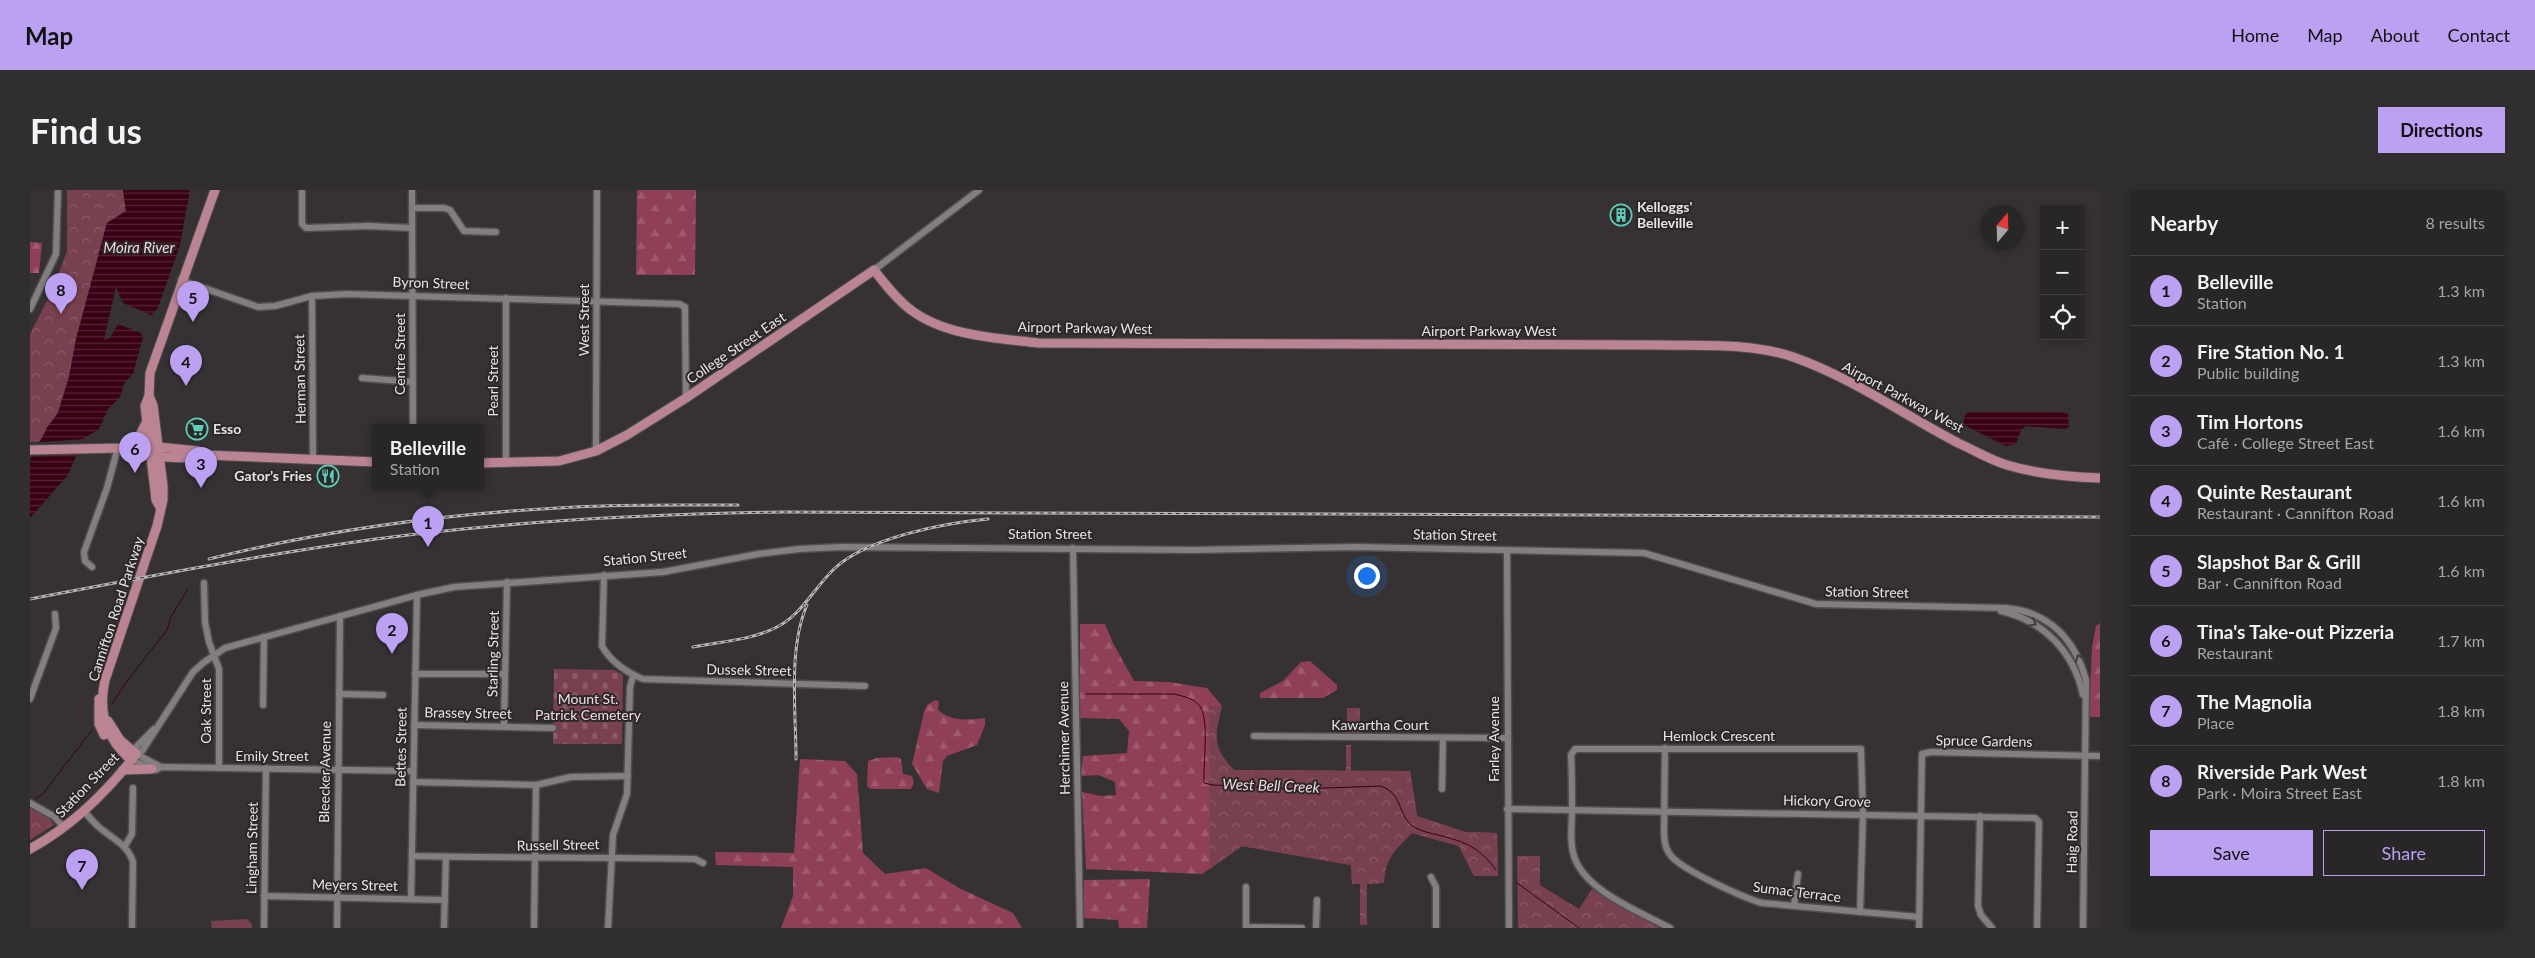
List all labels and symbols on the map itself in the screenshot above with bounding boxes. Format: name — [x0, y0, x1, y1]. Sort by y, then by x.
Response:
place label: Kelloggs' Belleville — [1637, 198, 1694, 231]
building icon: Kelloggs' Belleville — [1609, 203, 1633, 227]
north arrow — [1980, 205, 2025, 250]
water label: Moira River — [103, 238, 175, 256]
pin: 8 — [45, 273, 77, 314]
street label: Byron Street — [392, 273, 470, 292]
pin: 5 — [177, 281, 209, 322]
street label: West Street — [575, 284, 592, 356]
street label: College Street East — [683, 308, 788, 387]
street label: Centre Street — [391, 313, 408, 395]
street label: Airport Parkway West — [1017, 318, 1153, 337]
street label: Airport Parkway West — [1422, 322, 1556, 339]
street label: Herman Street — [290, 334, 309, 424]
pin: 4 — [170, 345, 202, 386]
street label: Pearl Street — [484, 345, 501, 417]
street label: Airport Parkway West — [1840, 357, 1967, 436]
supermarket icon: Esso — [185, 417, 209, 441]
place label: Esso — [213, 420, 241, 437]
pin: 6 — [119, 432, 151, 473]
pin: 3 — [185, 447, 217, 488]
restaurant icon: Gator’s Fries — [316, 464, 340, 488]
place label: Gator’s Fries — [234, 467, 312, 484]
pin: 1 — [412, 506, 444, 547]
street label: Station Street — [1008, 525, 1092, 542]
street label: Station Street — [1413, 525, 1497, 544]
street label: Cannifton Road Parkway — [84, 534, 147, 683]
street label: Station Street — [602, 544, 688, 569]
your location — [1354, 563, 1380, 589]
street label: Station Street — [1825, 582, 1909, 601]
street label: Starling Street — [483, 611, 502, 697]
pin: 2 — [376, 613, 408, 654]
one-way arrow — [2027, 616, 2036, 626]
one-way arrow — [2074, 654, 2085, 663]
street label: Dussek Street — [706, 660, 792, 679]
street label: Oak Street — [197, 678, 214, 744]
street label: Herchimer Avenue — [1054, 681, 1073, 795]
park label: Mount St. Patrick Cemetery — [535, 690, 642, 723]
street label: Farley Avenue — [1485, 696, 1502, 782]
street label: Brassey Street — [424, 703, 512, 722]
street label: Bettes Street — [391, 707, 410, 787]
street label: Kawartha Court — [1331, 716, 1429, 733]
street label: Bleecker Avenue — [315, 721, 334, 823]
street label: Hemlock Crescent — [1663, 727, 1775, 744]
street label: Spruce Gardens — [1935, 731, 2033, 750]
street label: Emily Street — [235, 747, 309, 764]
street label: Station Street — [51, 749, 122, 821]
water label: West Bell Creek — [1222, 774, 1321, 796]
street label: Hickory Grove — [1783, 791, 1871, 810]
street label: Lingham Street — [242, 802, 261, 894]
street label: Haig Road — [2062, 810, 2081, 873]
street label: Russell Street — [516, 835, 600, 854]
pin: 7 — [66, 849, 98, 890]
street label: Meyers Street — [312, 875, 398, 894]
street label: Sumac Terrace — [1752, 878, 1842, 905]

